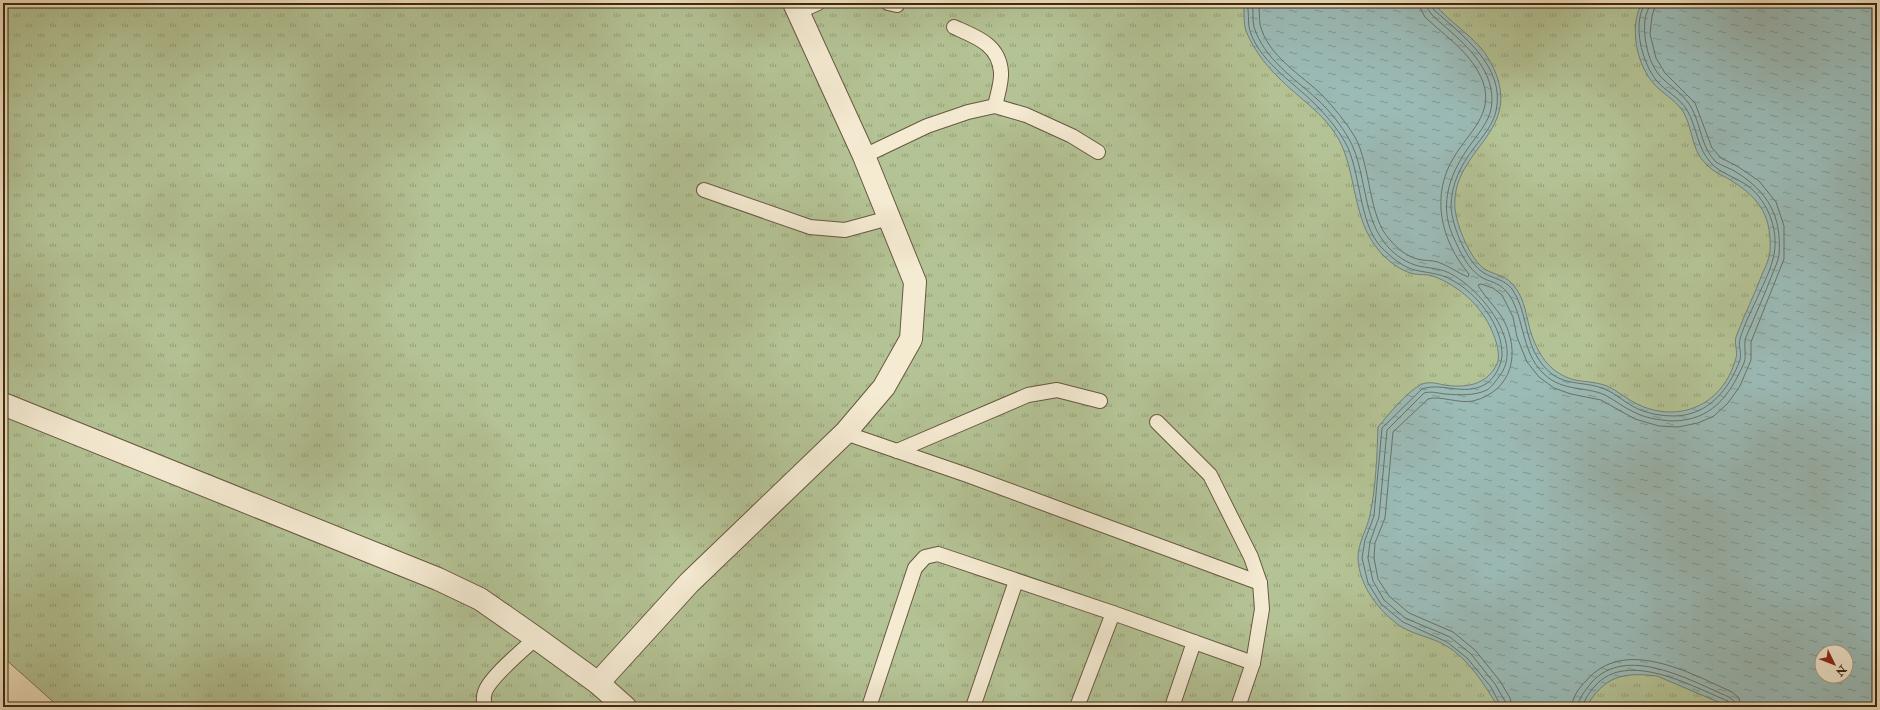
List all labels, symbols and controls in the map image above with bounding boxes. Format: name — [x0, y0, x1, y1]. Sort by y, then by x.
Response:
north arrow — [1814, 644, 1854, 684]
text: N — [1832, 662, 1850, 679]

